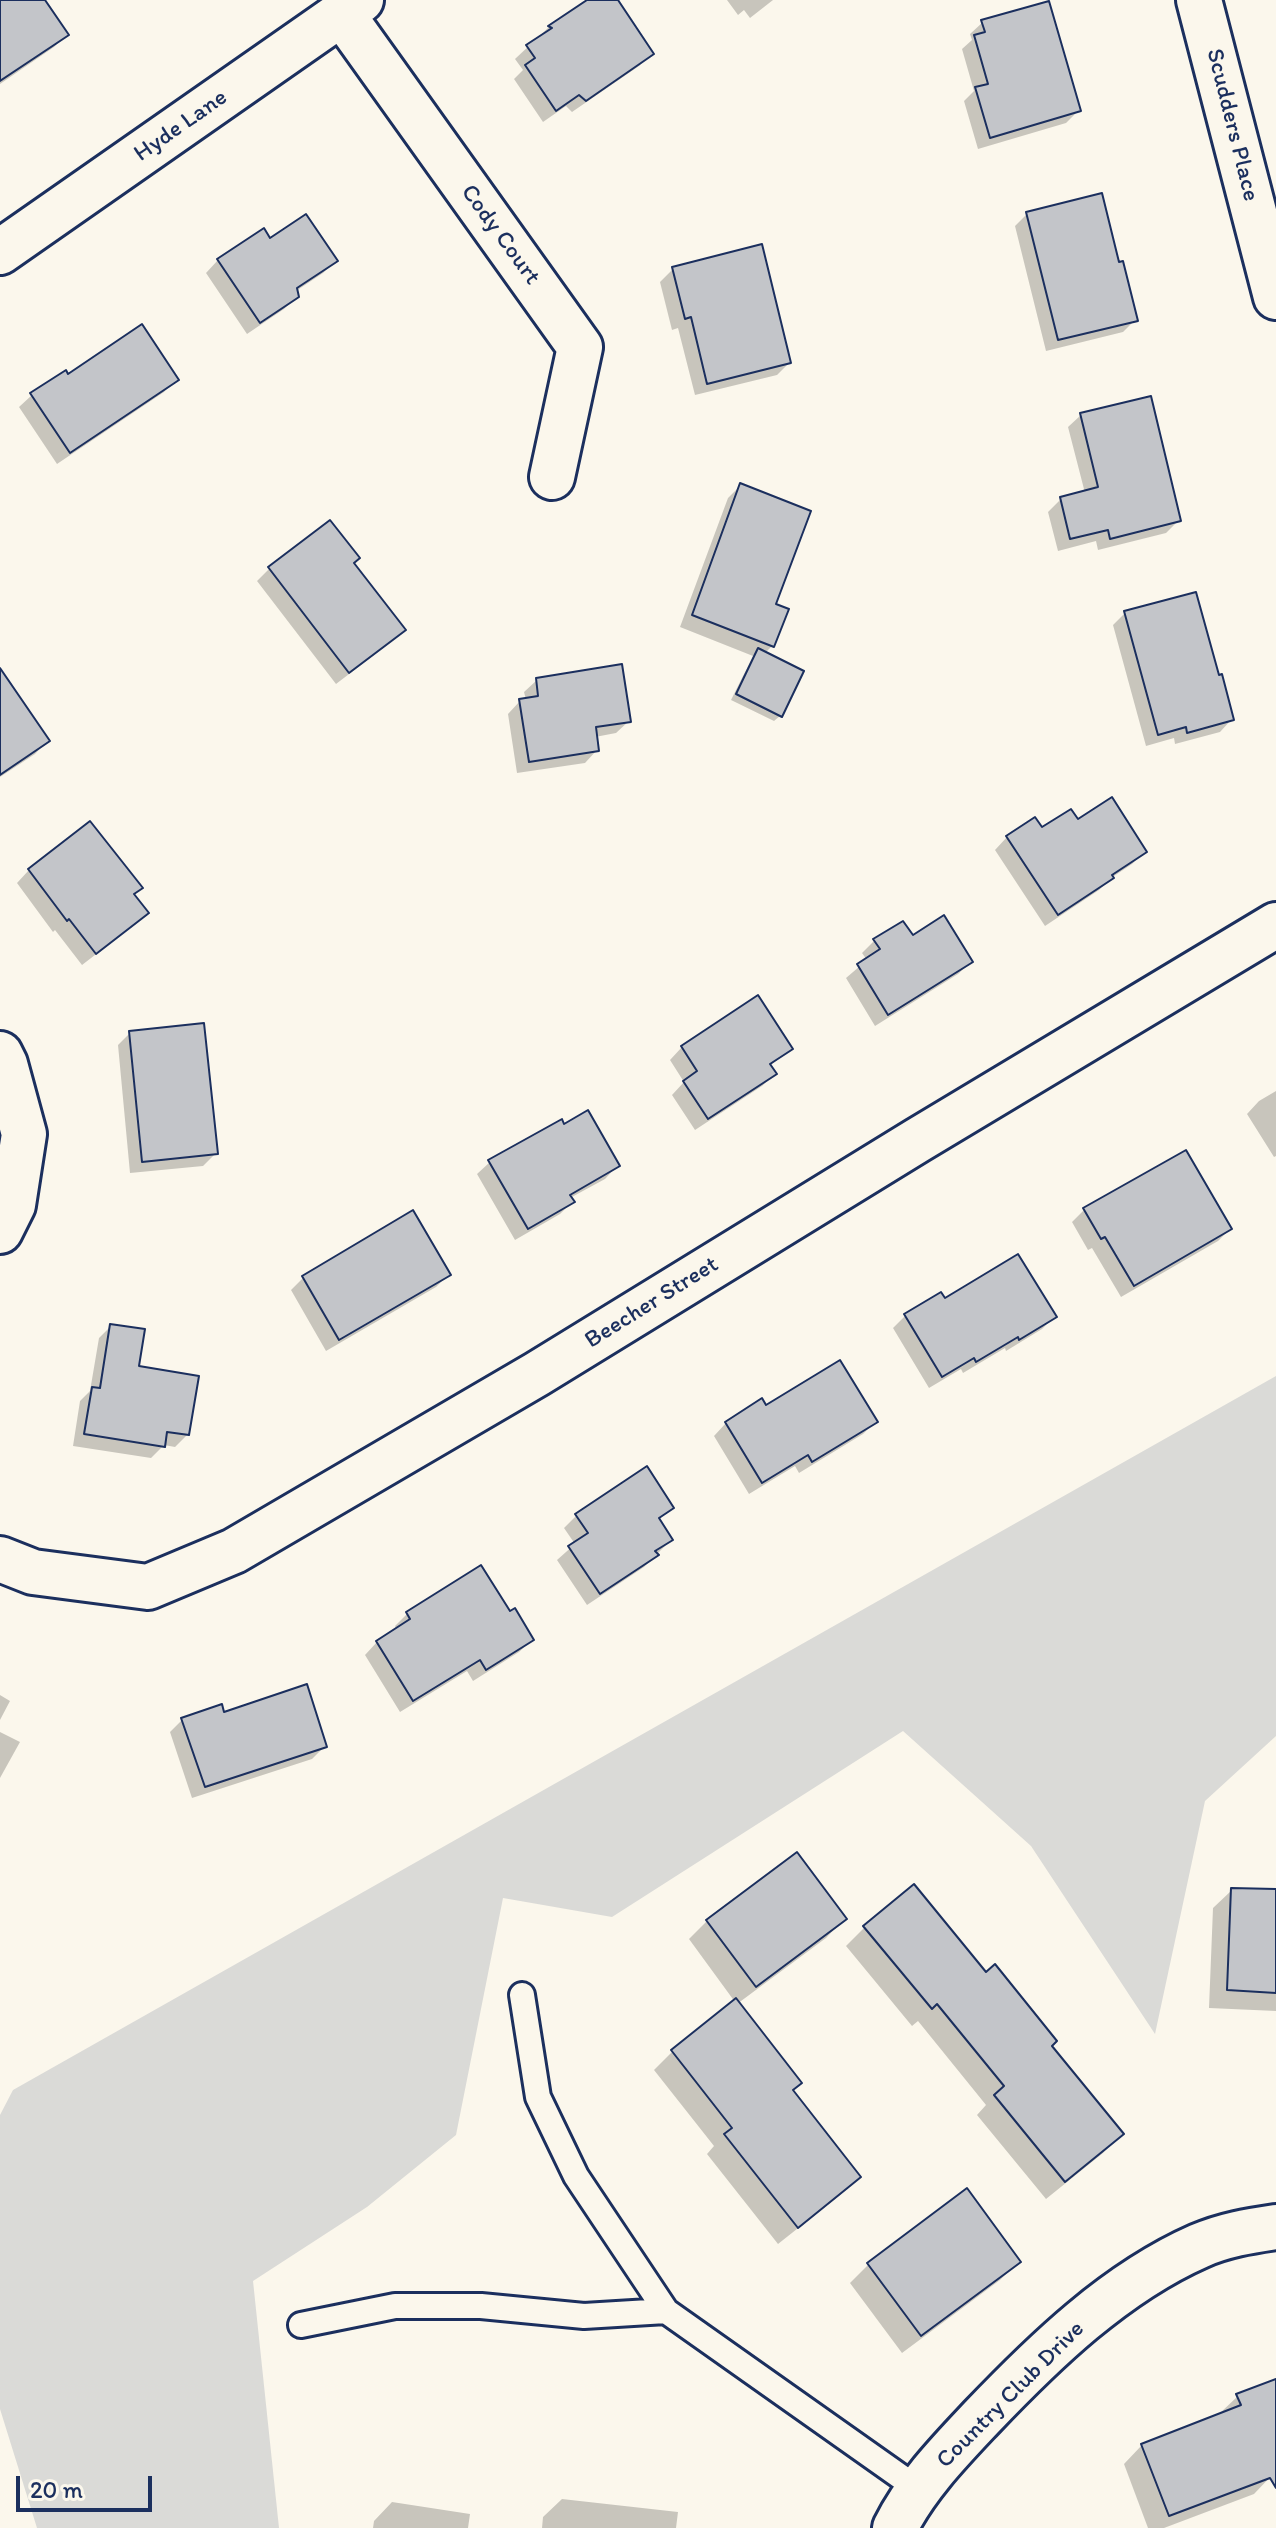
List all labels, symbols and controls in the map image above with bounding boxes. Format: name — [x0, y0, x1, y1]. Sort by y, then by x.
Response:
street label: Scudders Place — [1199, 46, 1265, 204]
street label: Hyde Lane — [129, 83, 233, 169]
street label: Cody Court — [454, 179, 546, 291]
street label: Beecher Street — [580, 1251, 724, 1355]
street label: Country Club Drive — [931, 2315, 1091, 2475]
scale bar — [20, 2460, 156, 2510]
text: 20 m — [30, 2475, 83, 2504]

